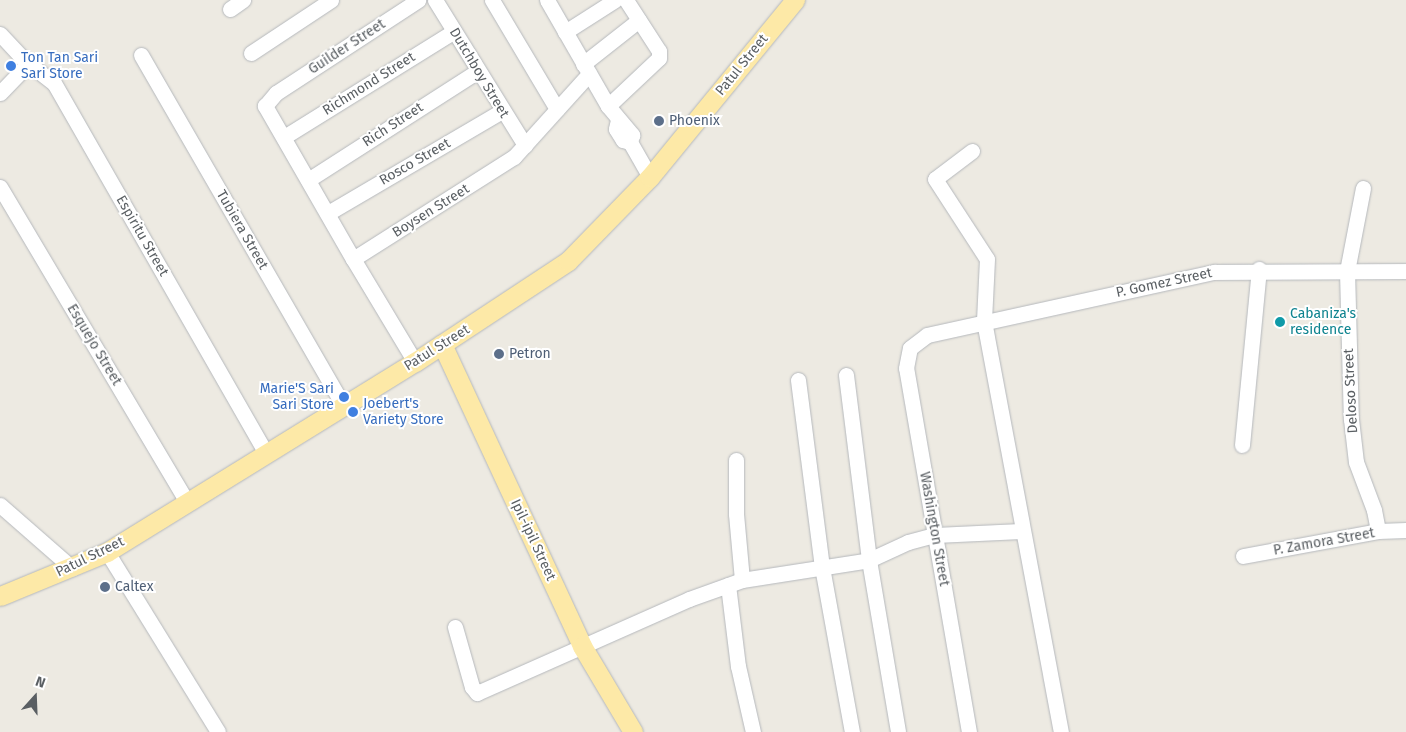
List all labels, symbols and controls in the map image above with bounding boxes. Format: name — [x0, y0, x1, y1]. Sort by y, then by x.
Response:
street label: Guilder Street — [305, 16, 389, 78]
street label: Dutchboy Street — [446, 25, 512, 121]
street label: Patul Street — [712, 31, 772, 99]
street label: Richmond Street — [320, 49, 418, 119]
place label: Ton Tan Sari Sari Store — [21, 50, 98, 82]
marker: Ton Tan Sari Sari Store — [5, 60, 17, 72]
street label: Rich Street — [359, 99, 427, 151]
place label: Phoenix — [669, 113, 720, 129]
marker: Phoenix — [653, 115, 665, 127]
street label: Rosco Street — [376, 135, 454, 189]
street label: Boysen Street — [389, 181, 473, 241]
street label: Tubiera Street — [212, 187, 272, 273]
street label: Espiritu Street — [112, 193, 172, 279]
street label: P. Gomez Street — [1114, 265, 1214, 301]
street label: Esquejo Street — [63, 301, 125, 389]
place label: Cabaniza's residence — [1290, 306, 1356, 338]
marker: Cabaniza's residence — [1274, 316, 1286, 328]
street label: Patul Street — [401, 321, 473, 375]
place label: Petron — [509, 346, 551, 362]
marker: Petron — [493, 348, 505, 360]
street label: Deloso Street — [1340, 348, 1362, 434]
place label: Marie'S Sari Sari Store — [260, 381, 334, 414]
marker: Marie'S Sari Sari Store — [338, 391, 350, 403]
place label: Joebert's Variety Store — [363, 396, 444, 428]
marker: Joebert's Variety Store — [347, 406, 359, 418]
street label: Washington Street — [916, 471, 952, 587]
street label: Ipil-ipil Street — [507, 497, 559, 583]
street label: P. Zamora Street — [1272, 525, 1376, 559]
street label: Patul Street — [53, 533, 127, 581]
place label: Caltex — [115, 579, 153, 595]
marker: Caltex — [99, 581, 111, 593]
north arrow — [10, 672, 60, 722]
text: N — [33, 673, 48, 692]

